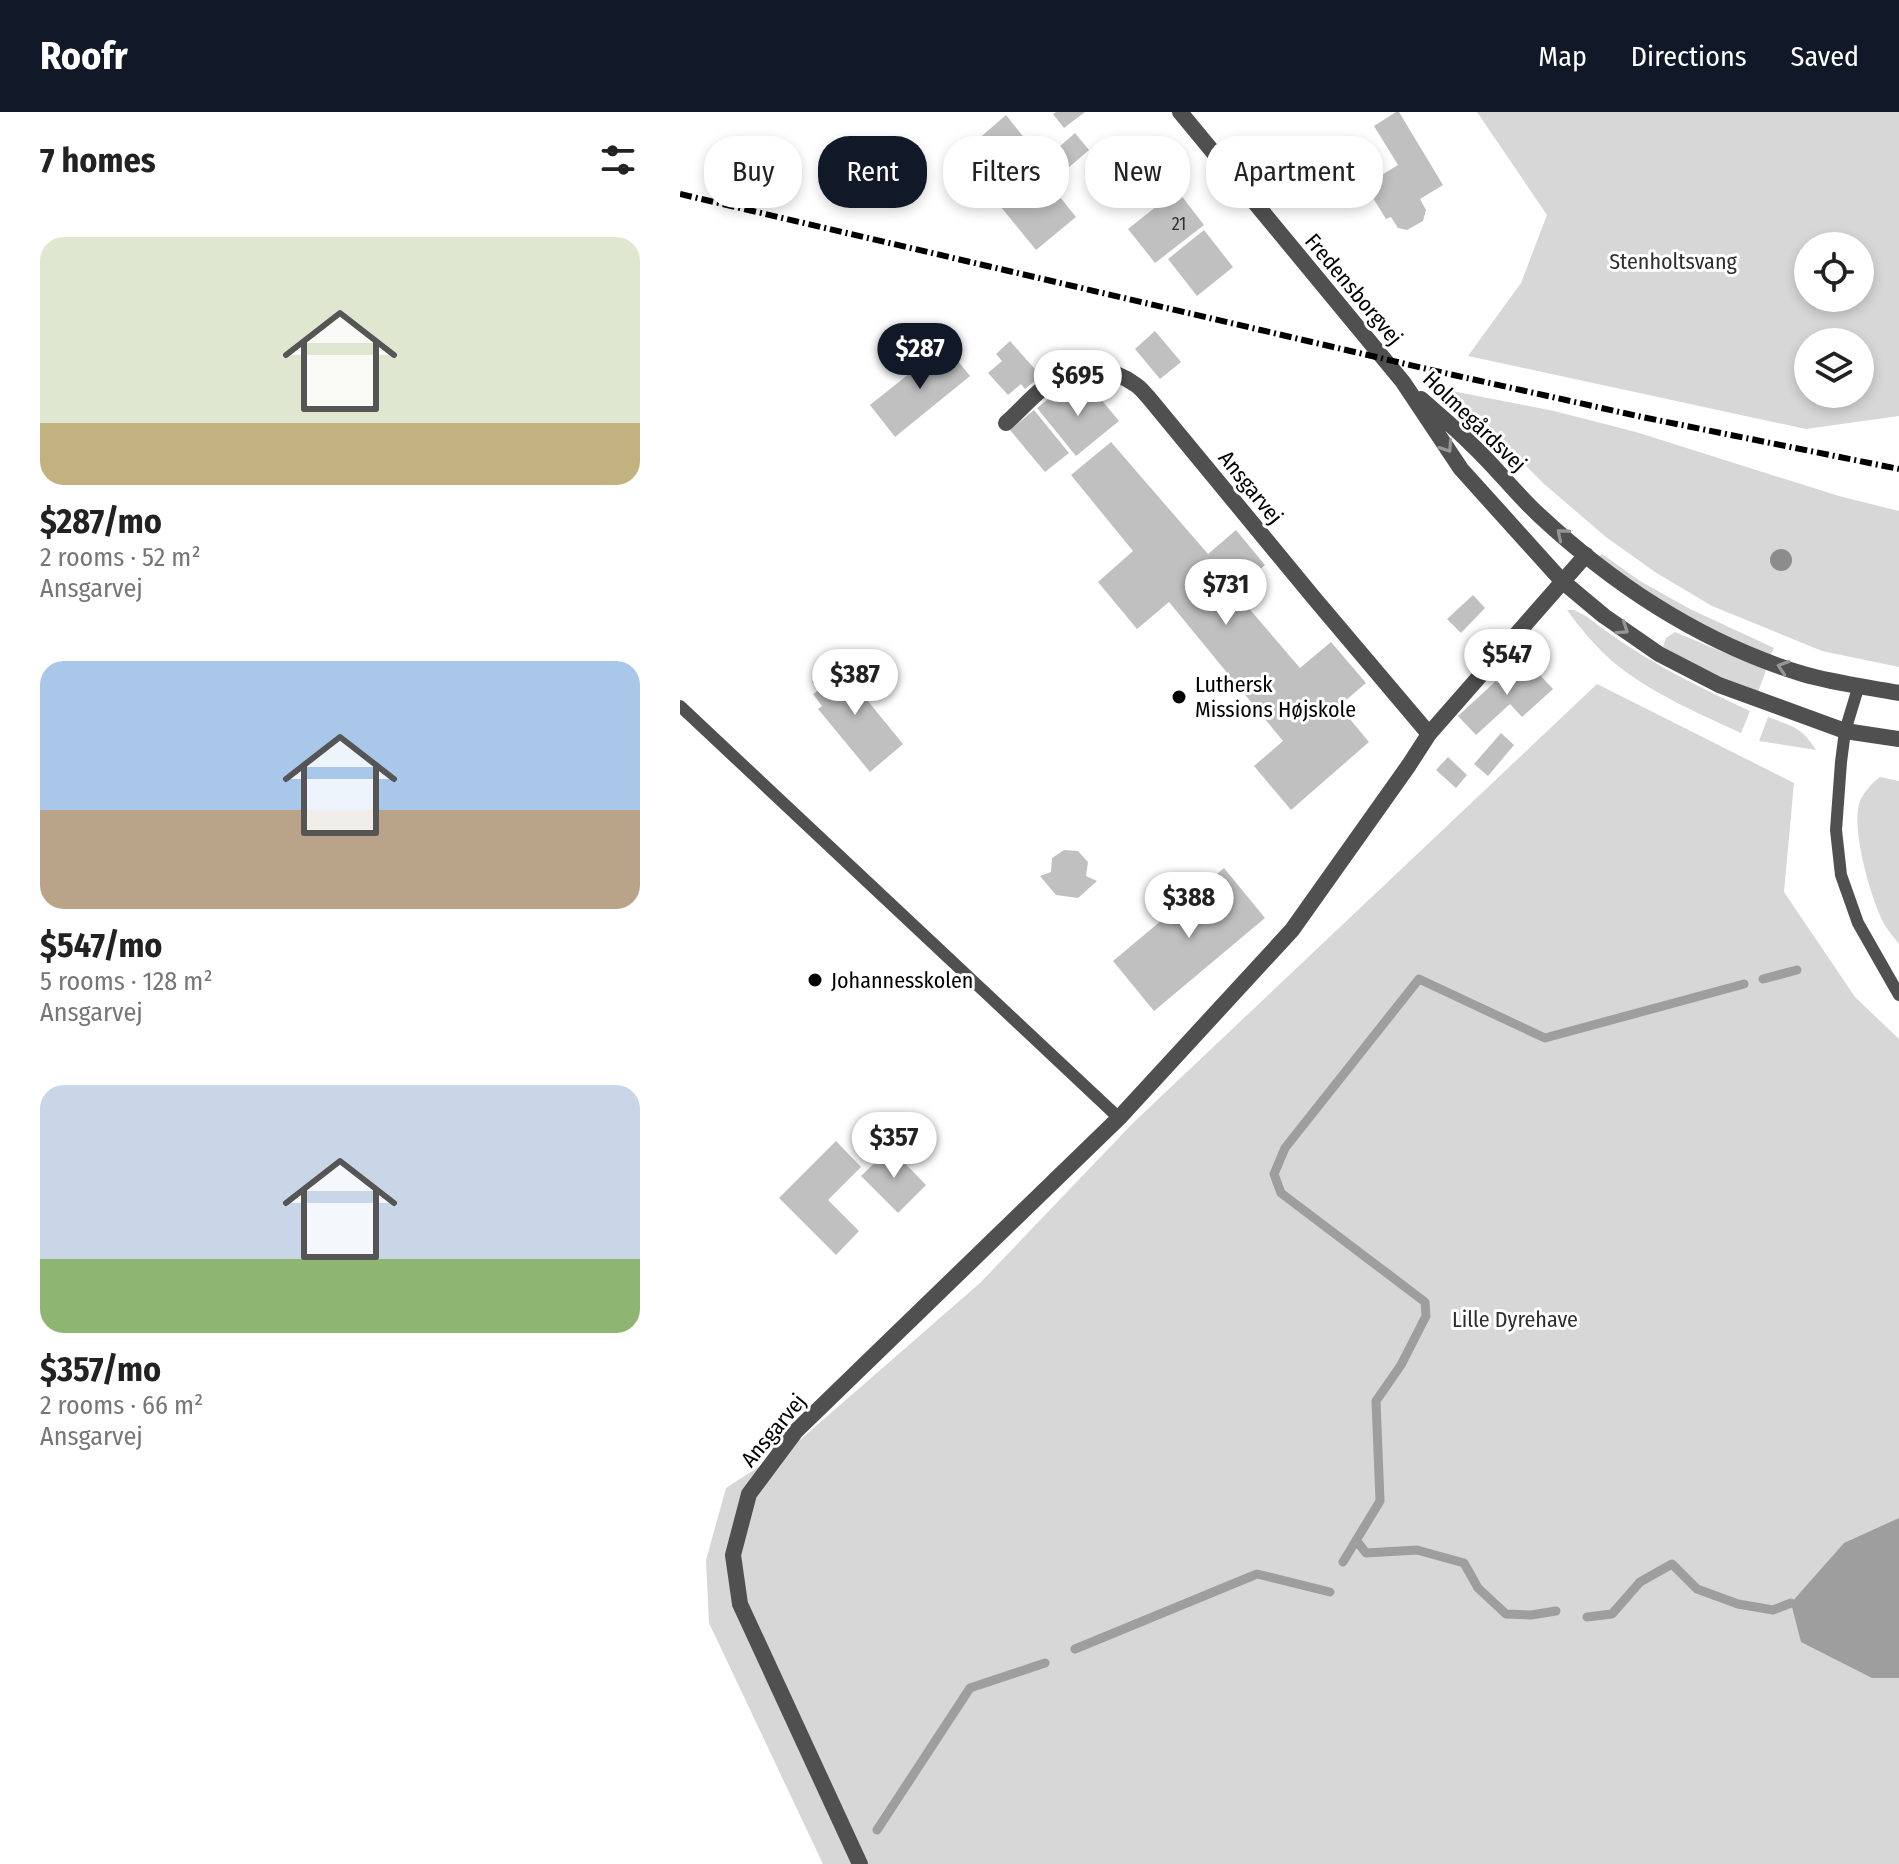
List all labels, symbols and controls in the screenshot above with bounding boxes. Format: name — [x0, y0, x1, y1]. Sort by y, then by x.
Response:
text: Roofr — [40, 33, 128, 79]
text: Map — [1538, 40, 1587, 73]
text: Directions — [1631, 40, 1747, 73]
text: Saved — [1791, 40, 1859, 73]
chip: Buy — [704, 136, 802, 208]
chip: Rent — [818, 136, 927, 208]
chip: Filters — [943, 136, 1069, 208]
chip: New — [1085, 136, 1190, 208]
chip: Apartment — [1206, 136, 1383, 208]
icon: filters — [596, 138, 640, 182]
text: 7 homes — [40, 140, 156, 181]
house number: 21 — [1172, 213, 1186, 235]
street label: Fredensborgvej — [1299, 228, 1408, 351]
map controls — [1794, 232, 1874, 408]
button: locate — [1794, 232, 1874, 312]
park label: Stenholtsvang — [1609, 248, 1737, 275]
icon: home — [268, 289, 412, 433]
pin: $287 — [873, 323, 967, 391]
button: layers — [1794, 328, 1874, 408]
text: $287 — [895, 333, 945, 364]
pin: $695 — [1031, 350, 1125, 418]
text: $695 — [1052, 360, 1104, 391]
street label: Holmegårdsvej — [1417, 365, 1532, 477]
one-way arrow — [1437, 438, 1452, 453]
street label: Ansgarvej — [1213, 445, 1288, 530]
text: $287/mo — [40, 501, 162, 542]
one-way arrow — [1557, 529, 1571, 544]
text: 2 rooms · 52 m² — [40, 542, 201, 573]
pin: $731 — [1179, 559, 1273, 627]
text: $731 — [1203, 569, 1249, 600]
text: Ansgarvej — [40, 573, 143, 604]
one-way arrow — [1615, 619, 1629, 634]
pin: $547 — [1460, 629, 1554, 697]
text: $547 — [1482, 639, 1532, 670]
pin: $387 — [808, 649, 902, 717]
text: $387 — [830, 659, 880, 690]
one-way arrow — [1777, 660, 1790, 676]
place label: Luthersk Missions Højskole — [1195, 671, 1356, 723]
marker: Luthersk Missions Højskole — [1170, 688, 1188, 706]
icon: home — [268, 713, 412, 857]
pin: $388 — [1142, 872, 1236, 940]
text: $388 — [1163, 882, 1215, 913]
text: $547/mo — [40, 925, 163, 966]
text: 5 rooms · 128 m² — [40, 966, 213, 997]
place label: Johannesskolen — [831, 967, 973, 994]
marker: Johannesskolen — [806, 971, 824, 989]
text: Ansgarvej — [40, 997, 143, 1028]
pin: $357 — [847, 1112, 941, 1180]
text: $357 — [870, 1122, 918, 1153]
icon: home — [268, 1137, 412, 1281]
park label: Lille Dyrehave — [1452, 1306, 1578, 1333]
text: $357/mo — [40, 1349, 161, 1390]
street label: Ansgarvej — [735, 1388, 812, 1472]
text: 2 rooms · 66 m² — [40, 1390, 203, 1421]
text: Ansgarvej — [40, 1421, 143, 1452]

